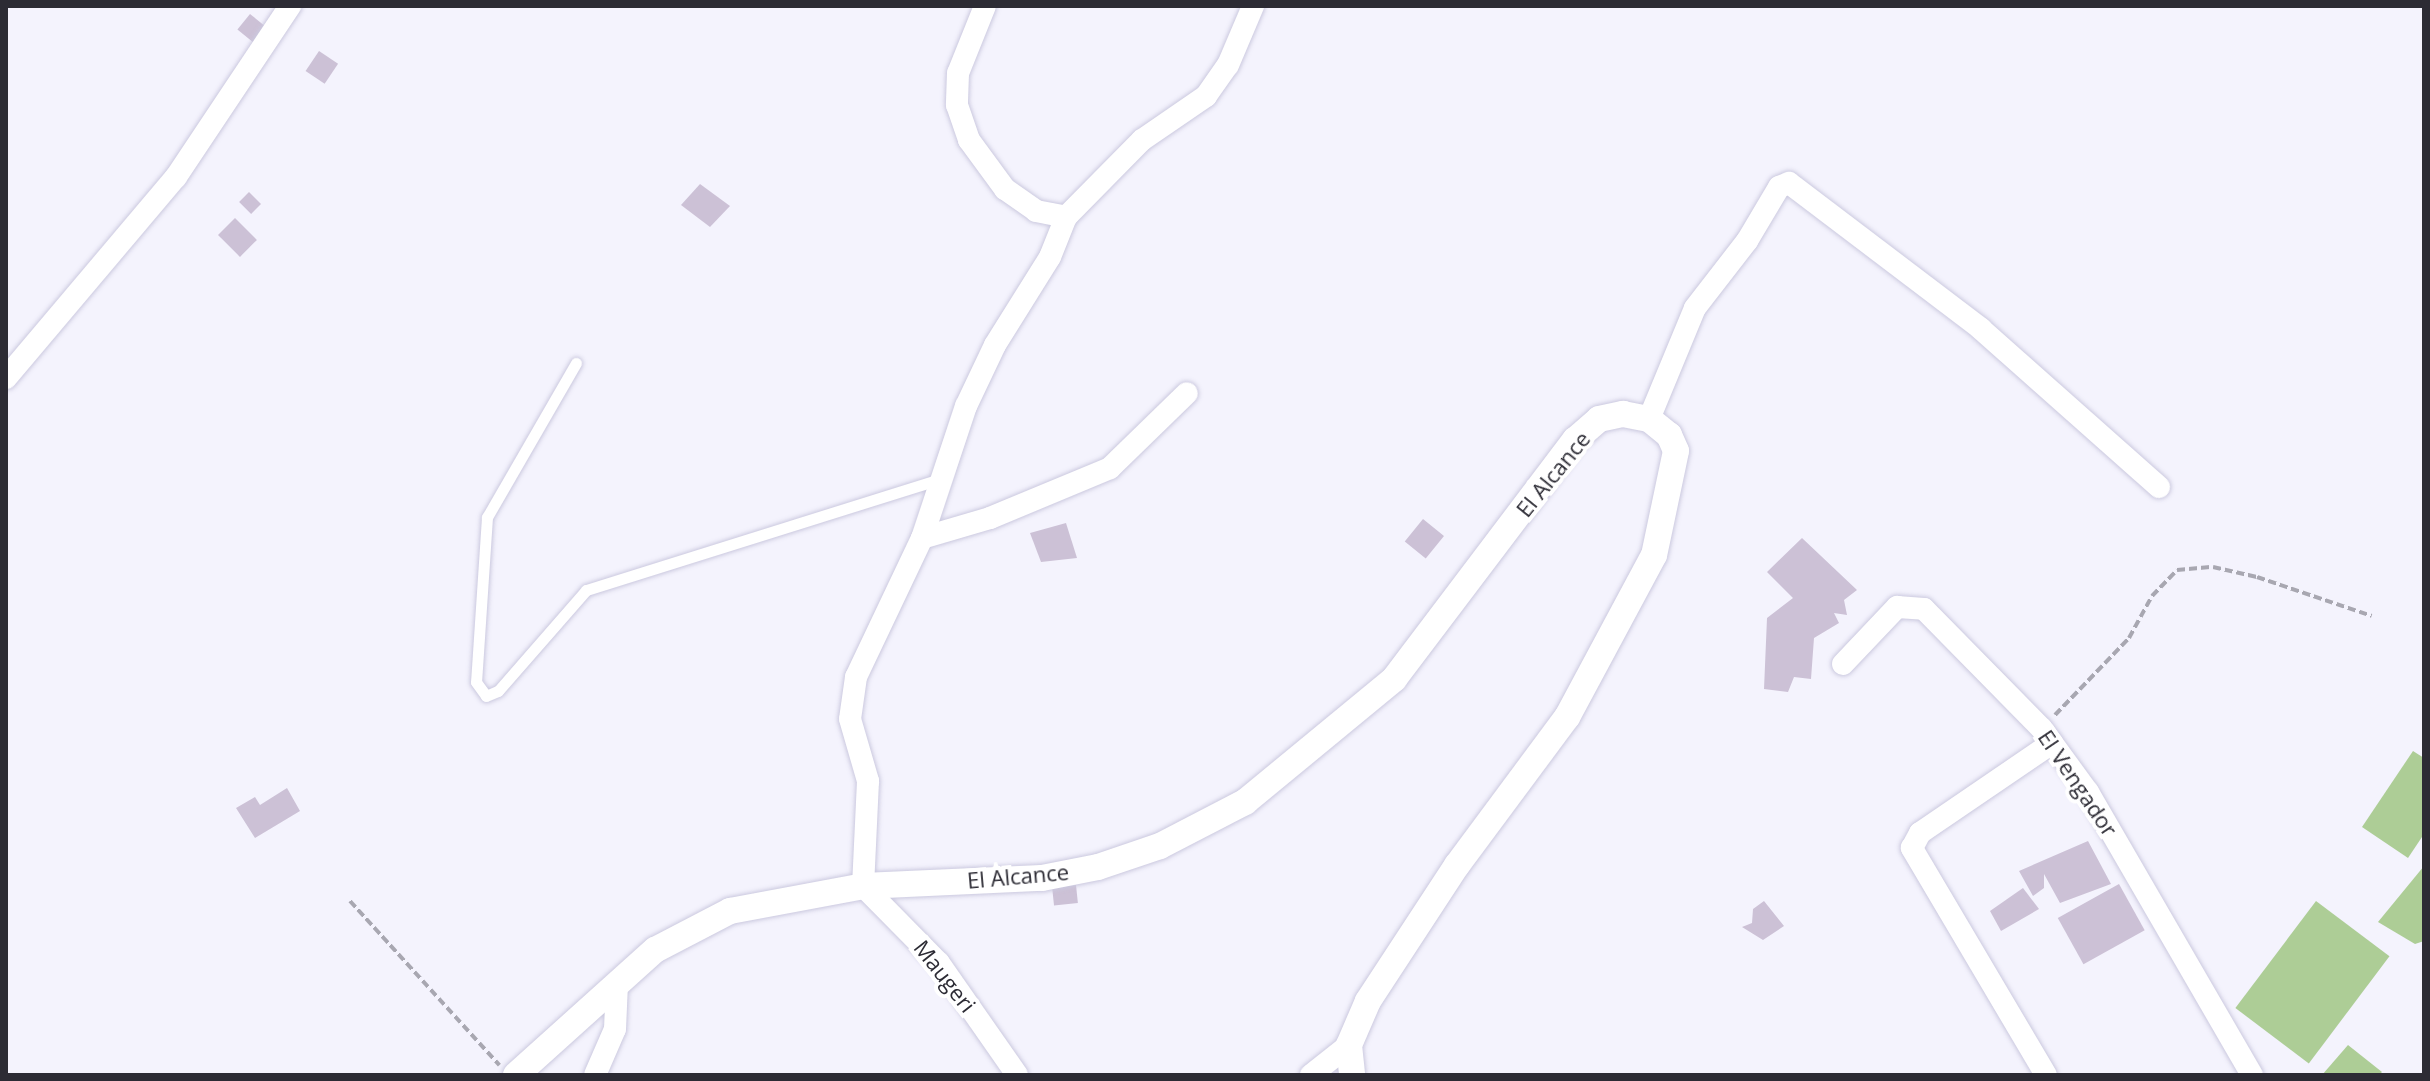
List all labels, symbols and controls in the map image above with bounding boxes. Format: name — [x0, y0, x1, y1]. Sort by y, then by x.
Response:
street label: El Alcance — [1511, 426, 1595, 522]
street label: El Vengador — [2033, 725, 2123, 841]
street label: El Alcance — [966, 858, 1070, 894]
street label: Maugeri — [909, 935, 981, 1017]

